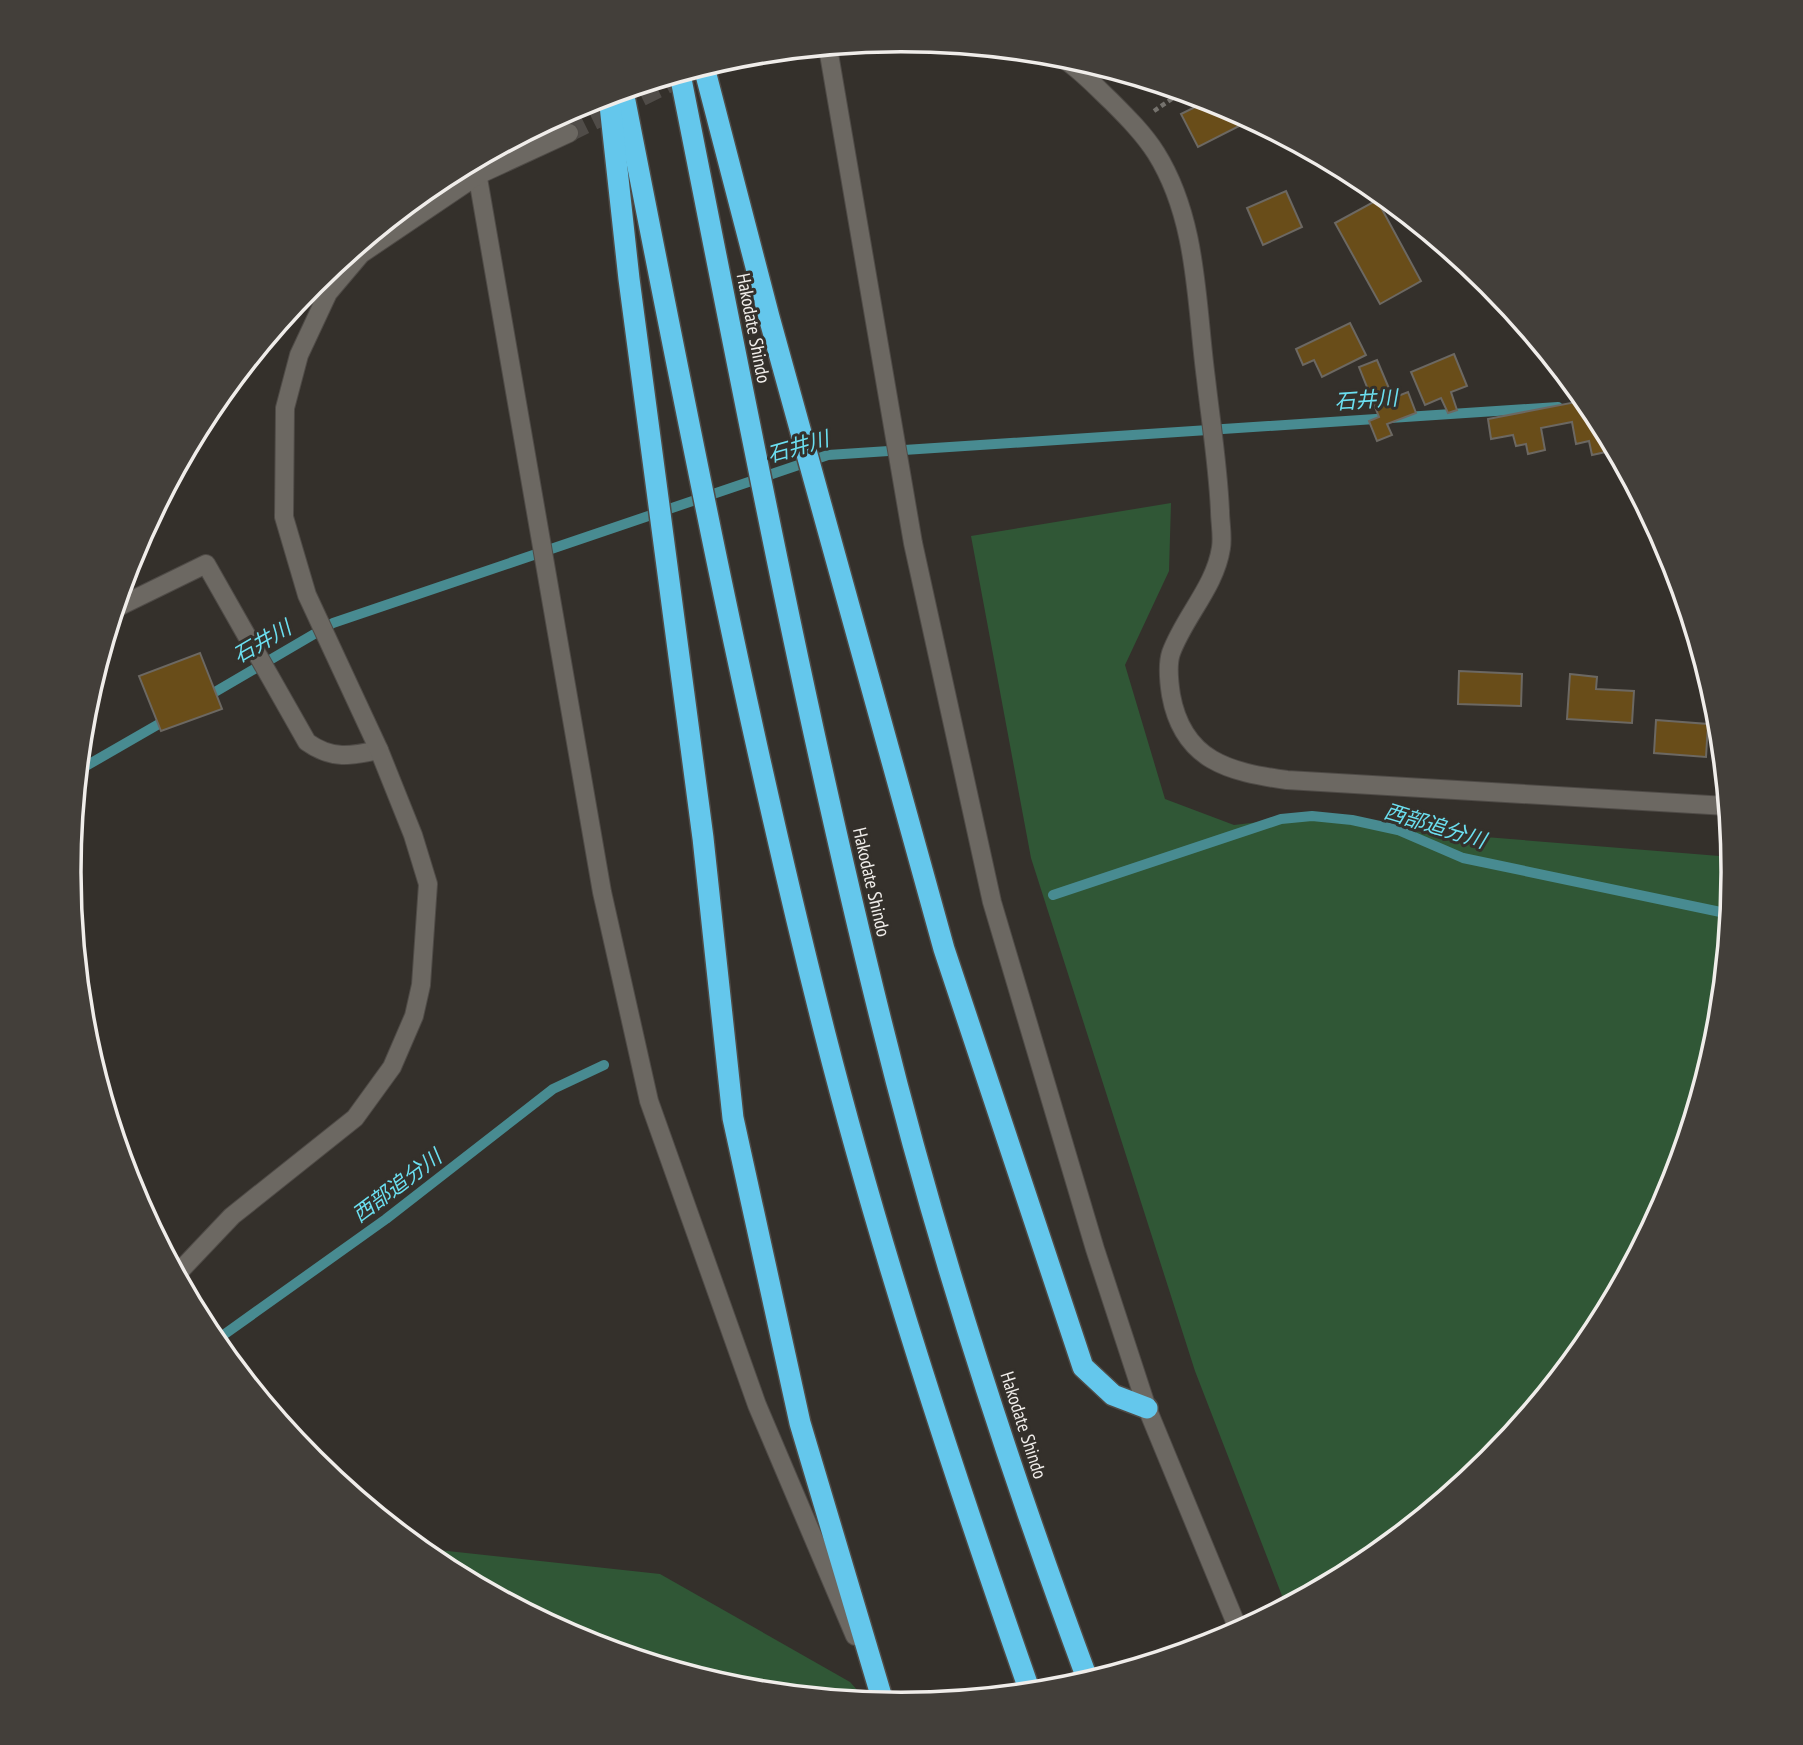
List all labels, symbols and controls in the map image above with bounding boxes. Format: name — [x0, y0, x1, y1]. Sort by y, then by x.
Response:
street label: Hakodate Shindo — [732, 271, 776, 385]
water label: 石井川 — [1334, 384, 1400, 415]
water label: 石井川 — [764, 424, 834, 468]
water label: 石井川 — [228, 613, 298, 669]
water label: 西部追分川 — [1381, 797, 1491, 854]
street label: Hakodate Shindo — [848, 825, 896, 939]
water label: 西部追分川 — [347, 1142, 448, 1228]
street label: Hakodate Shindo — [995, 1368, 1053, 1482]

